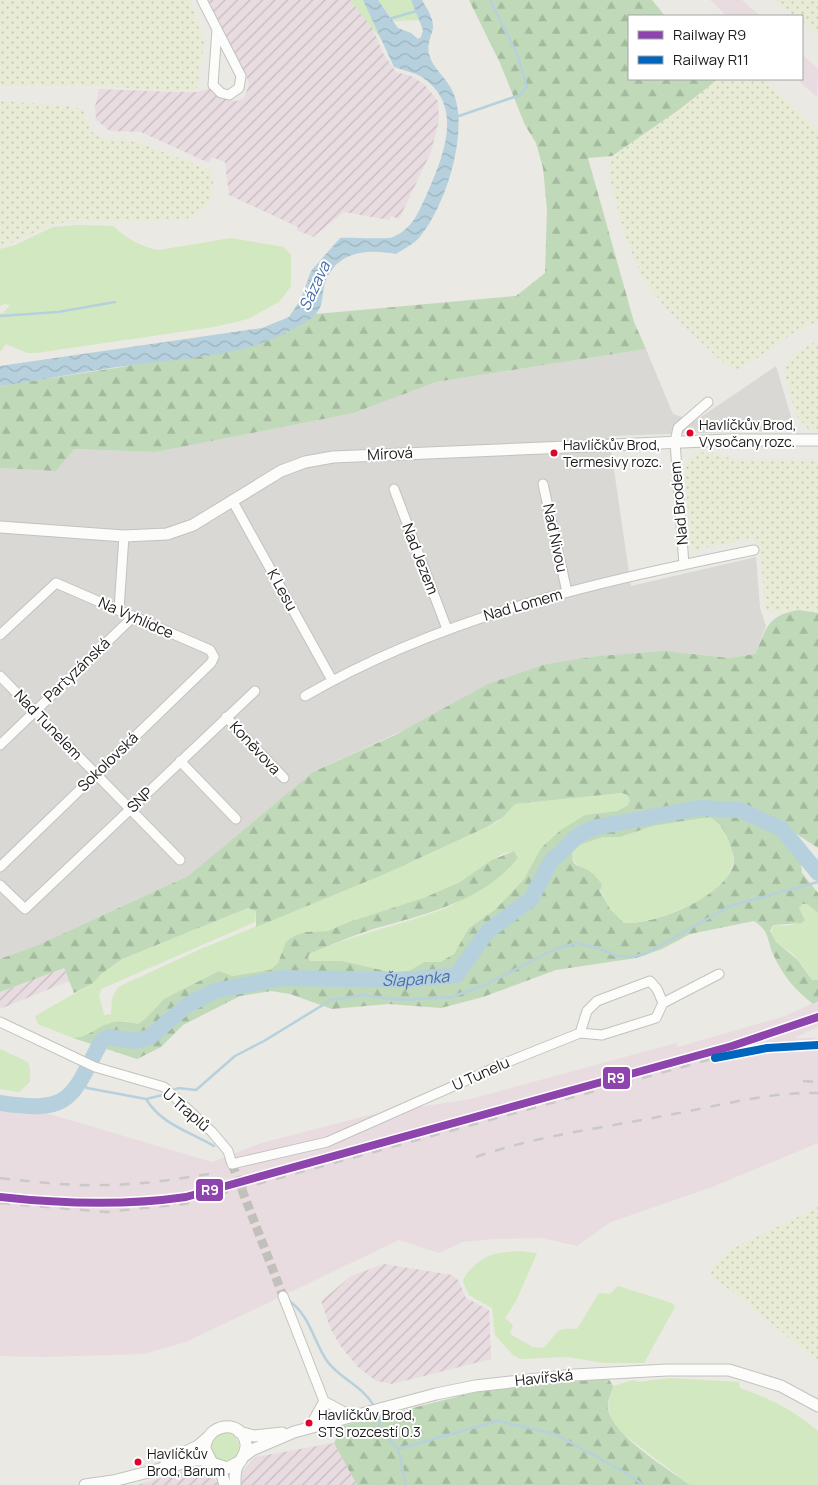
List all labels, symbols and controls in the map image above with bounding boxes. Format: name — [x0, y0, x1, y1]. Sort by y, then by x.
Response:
legend — [628, 15, 803, 80]
text: Railway R9 — [673, 24, 746, 45]
text: Railway R11 — [673, 49, 749, 70]
water label: Sázava — [293, 257, 335, 314]
place label: Havlíčkův Brod, Vysočany rozc. — [699, 415, 796, 451]
marker: Havlíčkův Brod, Vysočany rozc. — [685, 428, 695, 438]
place label: Havlíčkův Brod, Termesivy rozc. — [563, 435, 662, 471]
street label: Mírová — [367, 442, 413, 465]
marker: Havlíčkův Brod, Termesivy rozc. — [549, 448, 559, 458]
street label: Nad Brodem — [664, 460, 693, 546]
street label: Nad Nivou — [538, 502, 573, 574]
street label: Nad Jezem — [397, 520, 444, 598]
street label: K Lesu — [262, 565, 302, 614]
street label: Nad Lomem — [481, 583, 565, 626]
street label: Na Vyhlídce — [95, 592, 177, 644]
street label: Partyzánská — [39, 633, 114, 707]
street label: Nad Tunelem — [10, 685, 87, 764]
street label: Koněvova — [225, 716, 286, 779]
street label: Sokolovská — [73, 727, 143, 796]
street label: SNP — [122, 782, 157, 817]
water label: Šlapanka — [382, 965, 451, 991]
street label: U Tunelu — [449, 1052, 513, 1095]
line badge: R9 — [602, 1066, 631, 1090]
text: R9 — [607, 1068, 625, 1087]
street label: U Traplů — [158, 1083, 215, 1136]
line badge: R9 — [195, 1178, 224, 1202]
text: R9 — [201, 1180, 219, 1199]
street label: Havířská — [514, 1364, 574, 1391]
place label: Havlíčkův Brod, STS rozcestí 0.3 — [318, 1405, 421, 1441]
marker: Havlíčkův Brod, STS rozcestí 0.3 — [304, 1418, 314, 1428]
place label: Havlíčkův Brod, Barum — [147, 1444, 225, 1480]
marker: Havlíčkův Brod, Barum — [133, 1457, 143, 1467]

